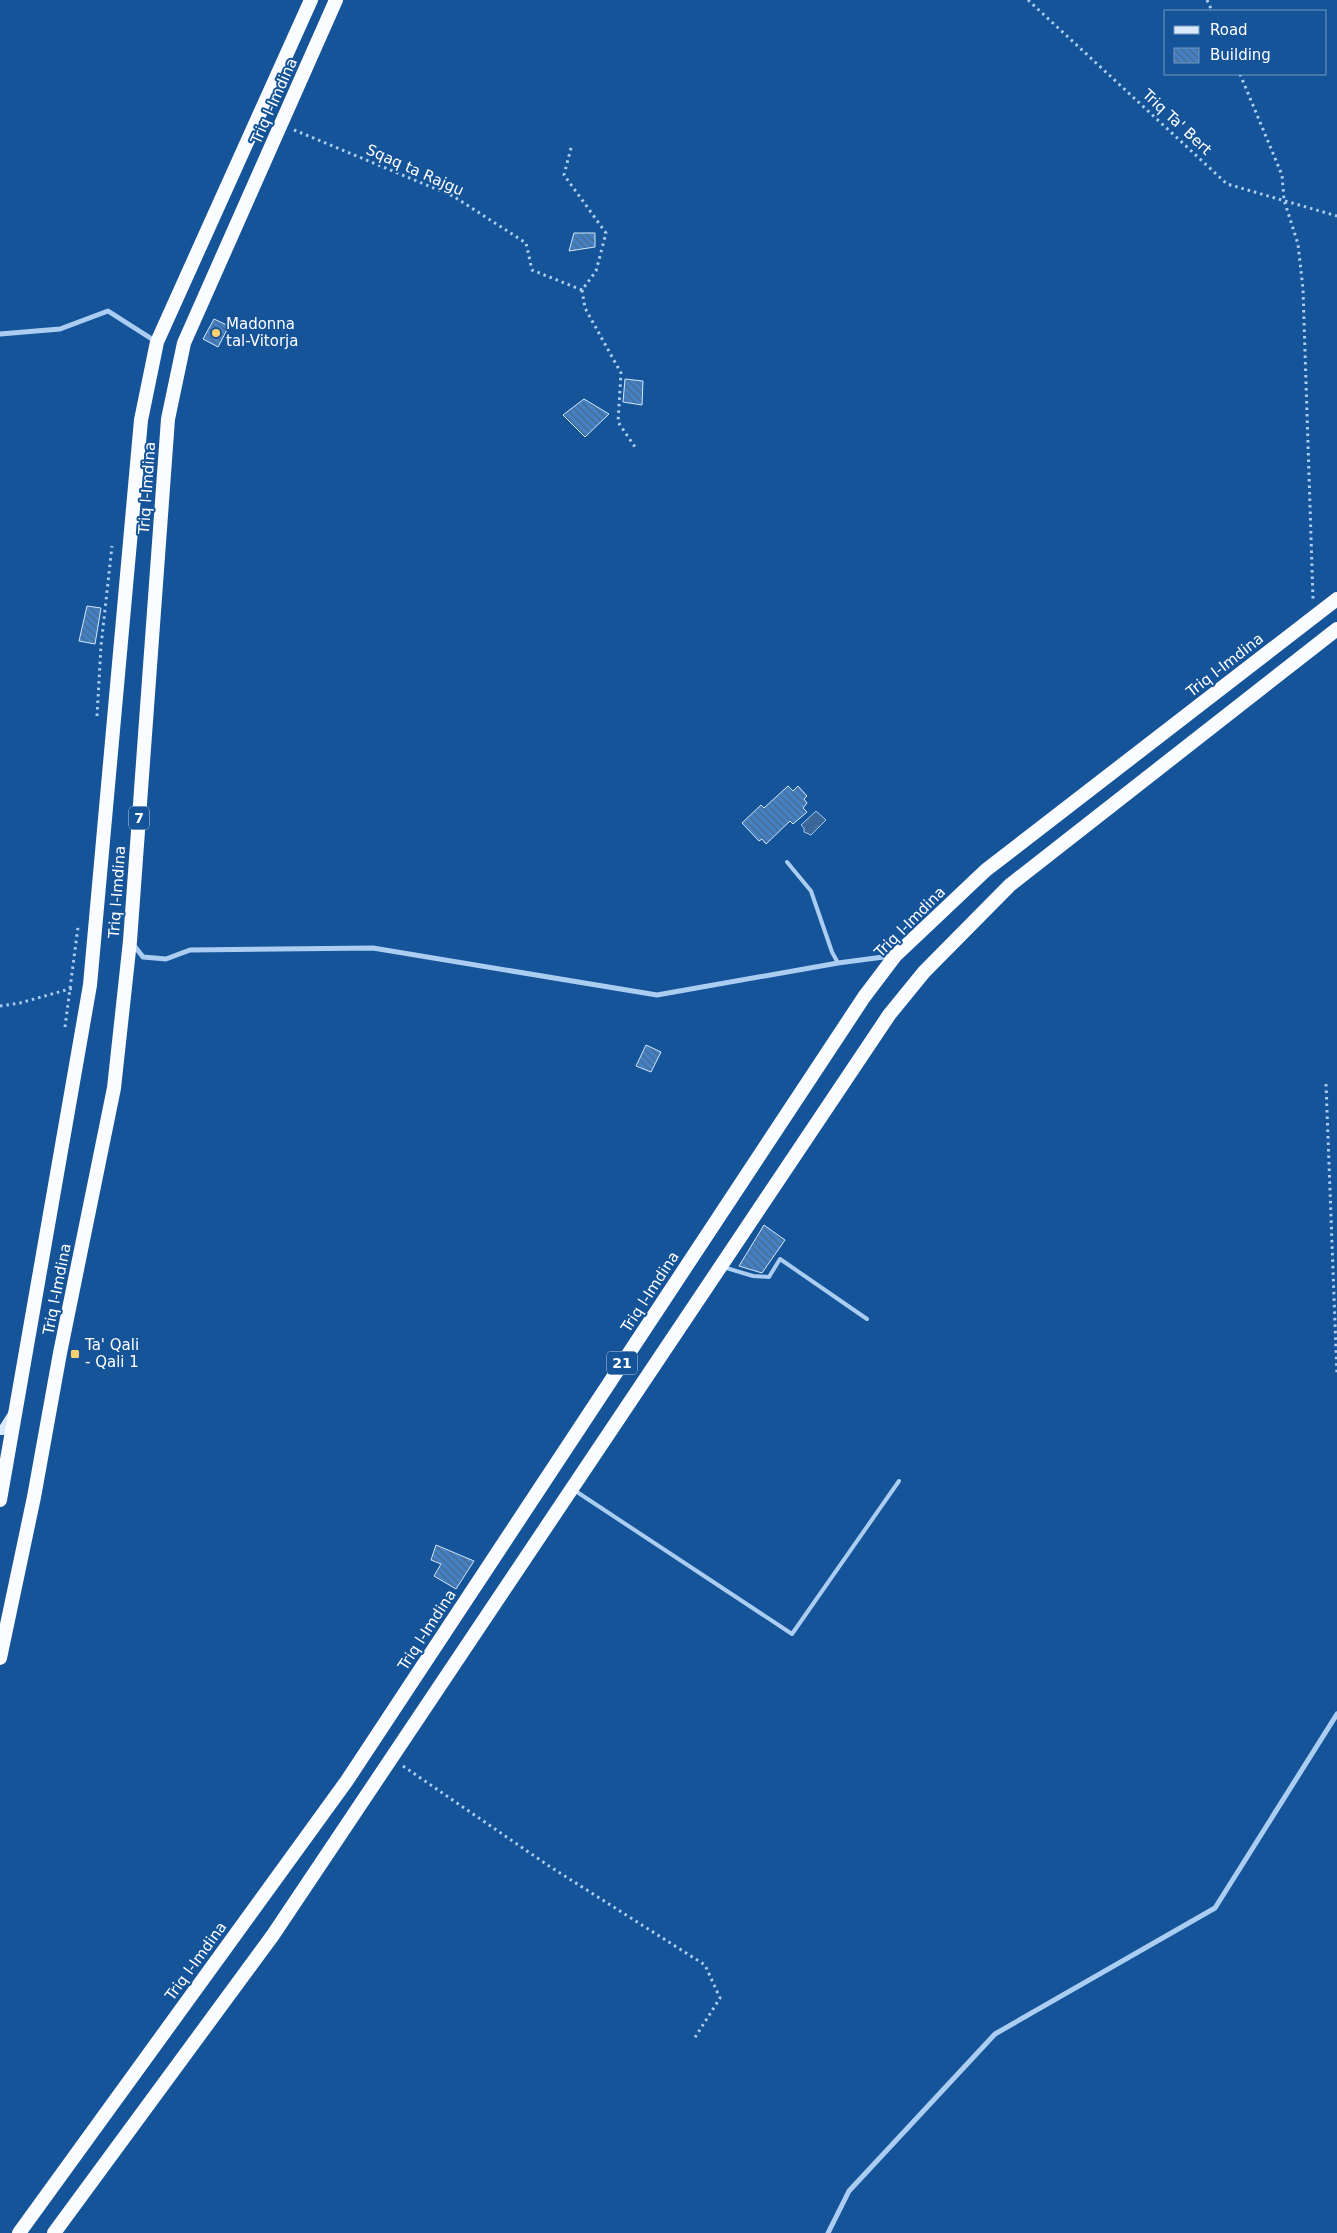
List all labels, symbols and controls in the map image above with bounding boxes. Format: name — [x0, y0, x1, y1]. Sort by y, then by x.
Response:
legend — [1164, 10, 1327, 75]
text: Road — [1210, 21, 1248, 39]
text: Building — [1210, 46, 1271, 64]
street label: Triq l-Imdina — [247, 55, 301, 148]
street label: Triq Ta' Bert — [1138, 85, 1215, 159]
street label: Sqaq ta Rajgu — [363, 140, 467, 200]
place label: Madonna tal-Vitorja — [226, 315, 298, 350]
marker: Madonna tal-Vitorja — [210, 327, 222, 339]
street label: Triq l-Imdina — [135, 441, 159, 536]
street label: Triq l-Imdina — [1182, 629, 1267, 701]
road number: 7 — [129, 806, 149, 830]
street label: Triq l-Imdina — [105, 845, 129, 940]
street label: Triq l-Imdina — [870, 883, 949, 962]
street label: Triq l-Imdina — [39, 1242, 75, 1337]
street label: Triq l-Imdina — [617, 1248, 683, 1337]
place label: Ta' Qali - Qali 1 — [84, 1336, 139, 1371]
marker: Ta' Qali - Qali 1 — [69, 1348, 81, 1360]
road number: 21 — [607, 1352, 637, 1375]
street label: Triq l-Imdina — [394, 1586, 460, 1675]
street label: Triq l-Imdina — [161, 1918, 230, 2005]

